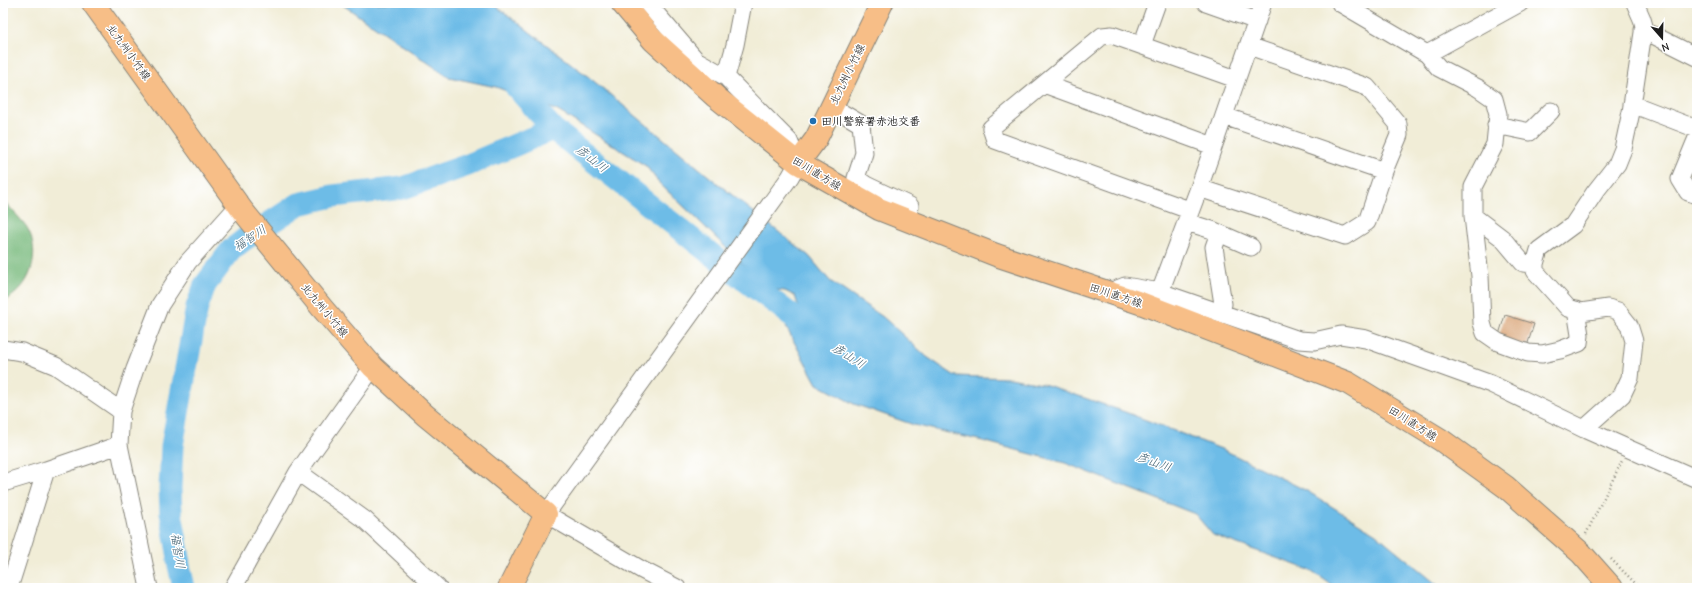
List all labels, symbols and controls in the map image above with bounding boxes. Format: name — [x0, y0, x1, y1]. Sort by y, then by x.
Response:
north arrow — [1642, 18, 1682, 58]
street label: 北九州小竹線 — [104, 22, 153, 83]
text: N — [1660, 40, 1671, 54]
street label: 北九州小竹線 — [827, 42, 868, 107]
place label: 田川警察署赤池交番 — [821, 115, 920, 128]
marker: 田川警察署赤池交番 — [808, 116, 818, 126]
water label: 彦山川 — [574, 142, 610, 176]
street label: 田川直方線 — [790, 154, 844, 193]
water label: 福智川 — [231, 222, 269, 254]
street label: 北九州小竹線 — [298, 281, 351, 340]
street label: 田川直方線 — [1088, 281, 1144, 310]
water label: 彦山川 — [830, 341, 868, 371]
street label: 田川直方線 — [1386, 403, 1440, 444]
water label: 彦山川 — [1135, 449, 1173, 475]
water label: 福智川 — [168, 532, 188, 570]

